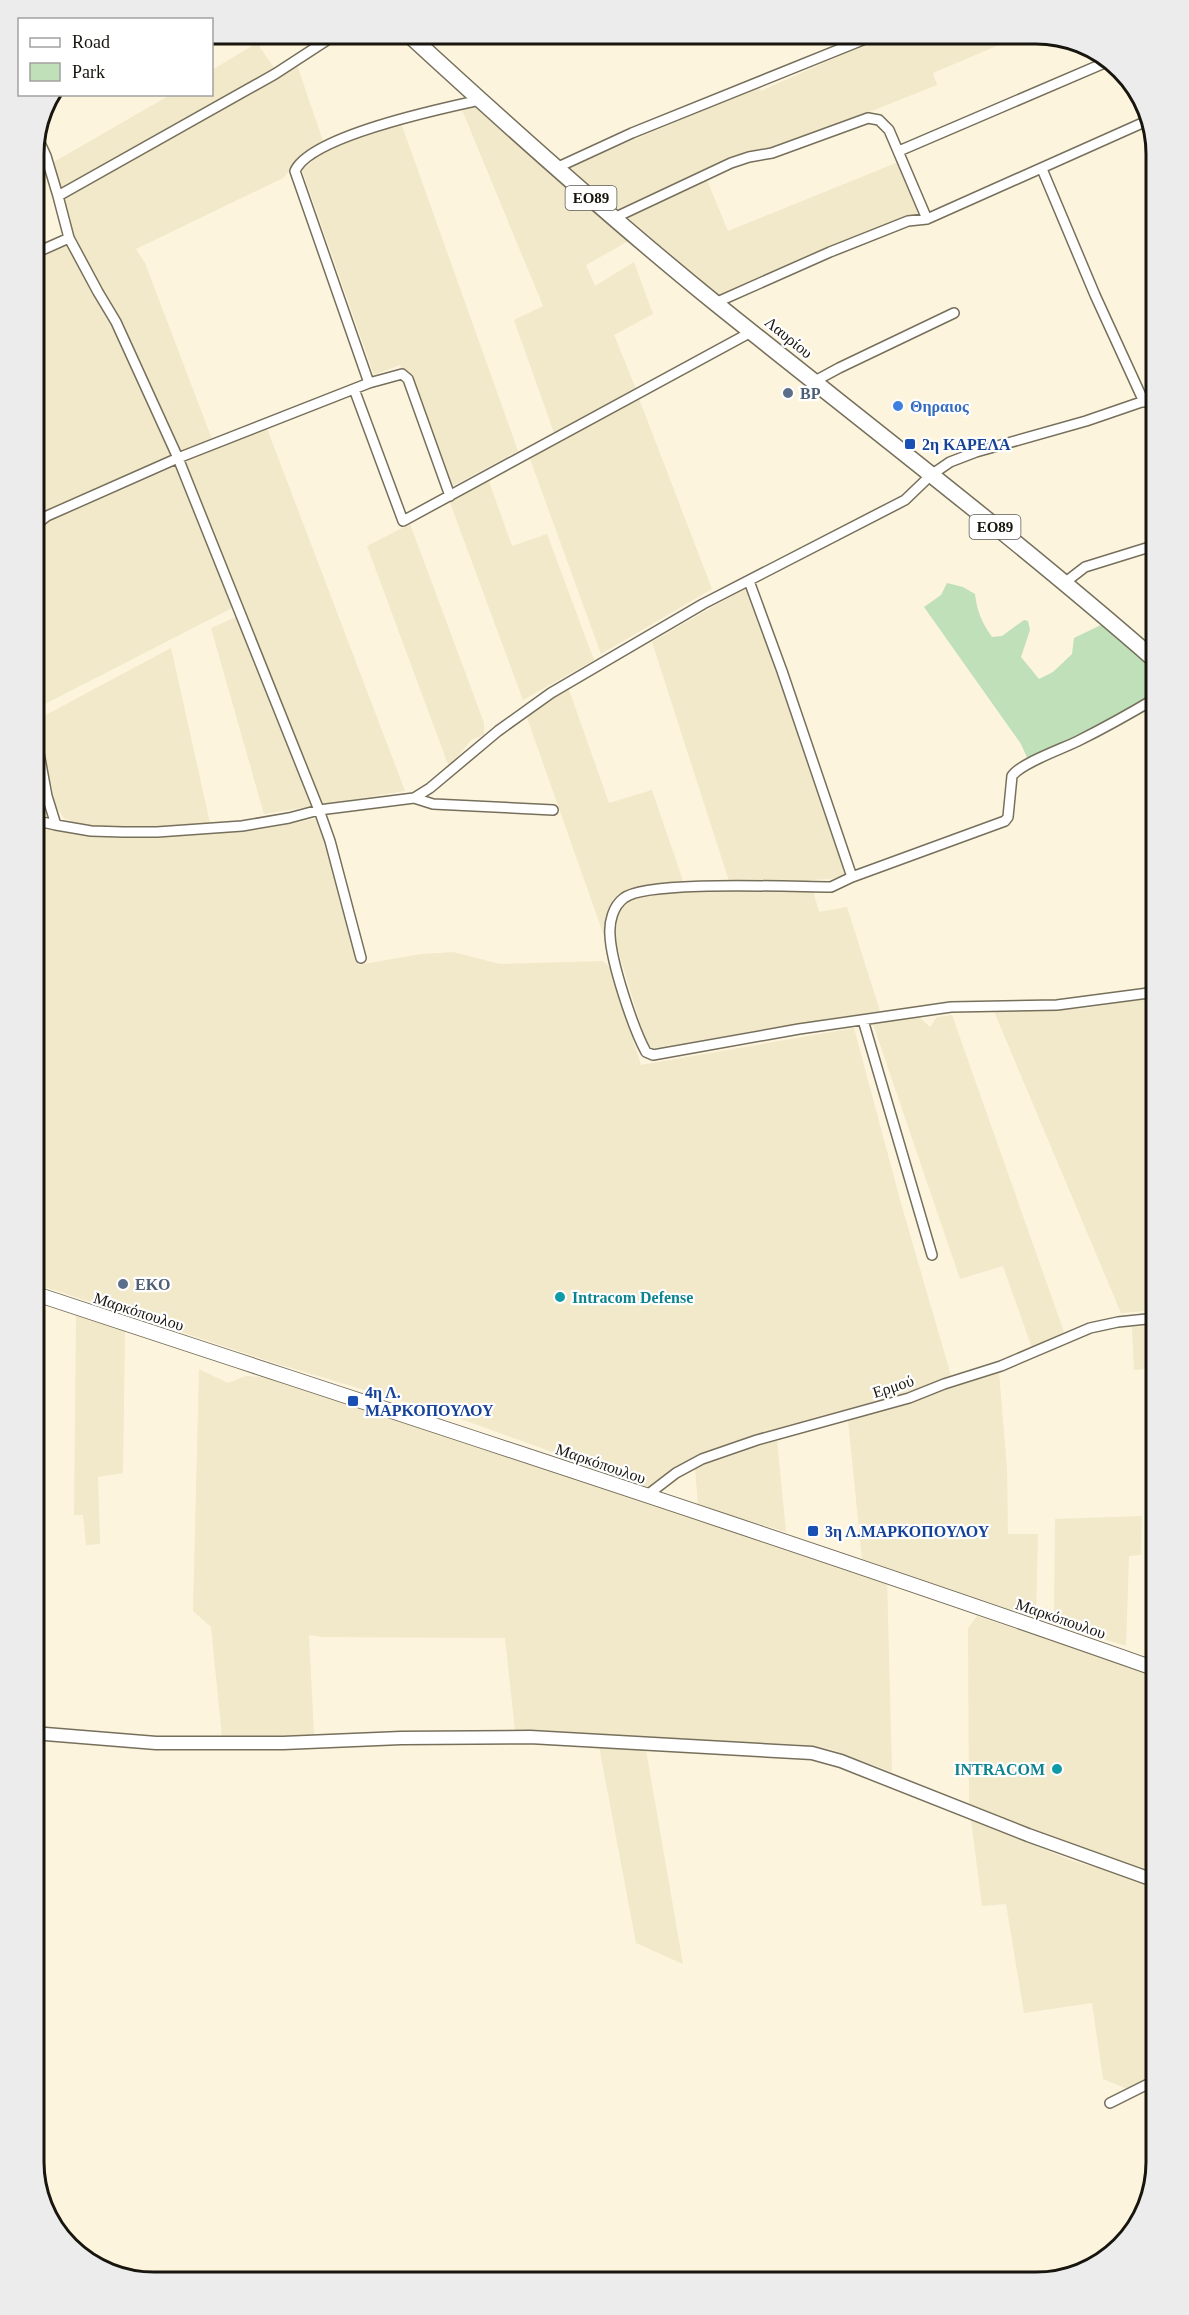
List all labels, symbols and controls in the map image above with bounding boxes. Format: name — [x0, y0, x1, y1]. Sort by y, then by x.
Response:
legend — [18, 18, 213, 96]
text: Road — [72, 32, 110, 52]
text: Park — [72, 62, 105, 82]
road number: ΕΟ89 — [566, 186, 616, 210]
street label: Λαυρίου — [761, 313, 816, 362]
place label: BP — [800, 385, 821, 402]
marker: BP — [781, 386, 795, 400]
place label: Θηραιος — [910, 398, 969, 416]
marker: Θηραιος — [891, 399, 905, 413]
place label: 2η ΚΑΡΕΛΑ — [922, 436, 1011, 454]
marker: 2η ΚΑΡΕΛΑ — [903, 437, 917, 451]
road number: ΕΟ89 — [970, 515, 1020, 539]
place label: EKO — [135, 1276, 171, 1293]
marker: EKO — [116, 1277, 130, 1291]
street label: Μαρκόπουλου — [91, 1289, 186, 1335]
place label: Intracom Defense — [572, 1289, 693, 1306]
marker: Intracom Defense — [553, 1290, 567, 1304]
street label: Ερμού — [870, 1372, 916, 1402]
place label: 4η Λ. ΜΑΡΚΟΠΟΥΛΟΥ — [365, 1384, 494, 1419]
marker: 4η Λ. ΜΑΡΚΟΠΟΥΛΟΥ — [346, 1394, 360, 1408]
street label: Μαρκόπουλου — [553, 1440, 648, 1488]
place label: 3η Λ.ΜΑΡΚΟΠΟΥΛΟΥ — [825, 1523, 990, 1541]
marker: 3η Λ.ΜΑΡΚΟΠΟΥΛΟΥ — [806, 1524, 820, 1538]
street label: Μαρκόπουλου — [1013, 1595, 1108, 1643]
place label: INTRACOM — [954, 1761, 1045, 1778]
marker: INTRACOM — [1050, 1762, 1064, 1776]

